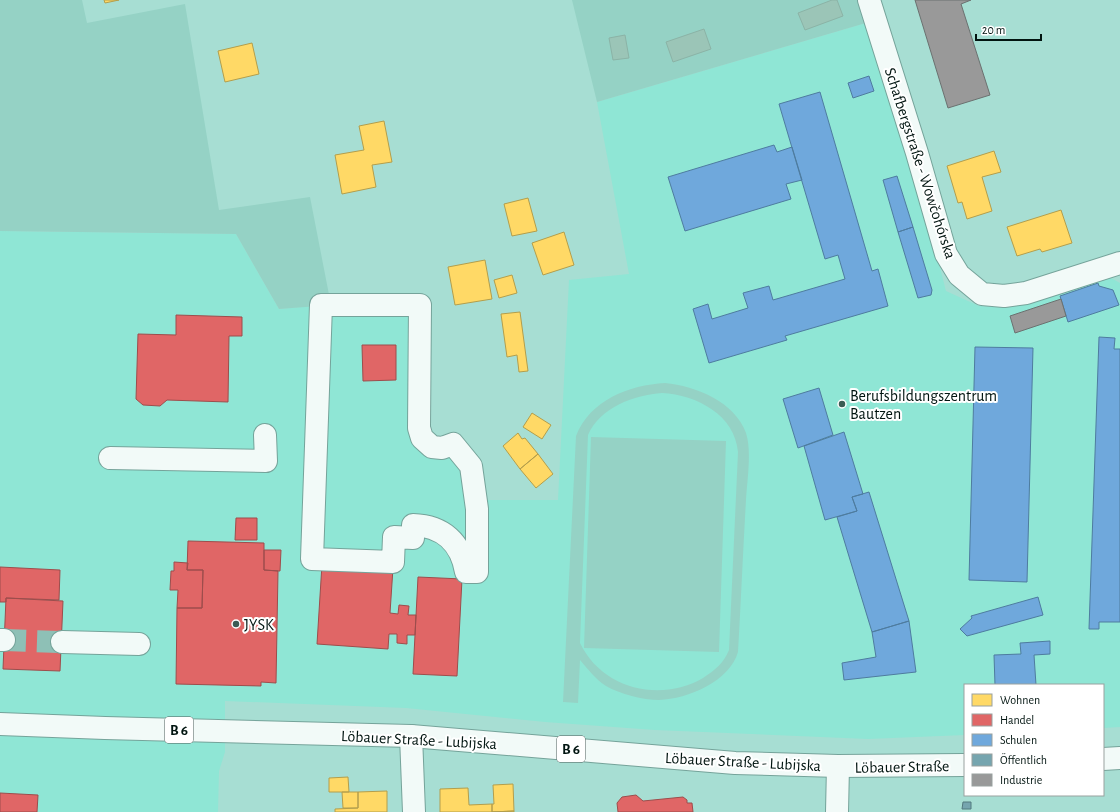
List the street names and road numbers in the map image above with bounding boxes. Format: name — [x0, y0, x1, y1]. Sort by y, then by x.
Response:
street label: Schafbergstraße - Wowčohórska — [882, 66, 959, 261]
road number: B 6 — [165, 717, 193, 743]
street label: Löbauer Straße - Lubijska — [341, 728, 497, 753]
road number: B 6 — [557, 736, 585, 762]
street label: Löbauer Straße - Lubijska — [665, 750, 821, 775]
street label: Löbauer Straße — [855, 758, 949, 776]

